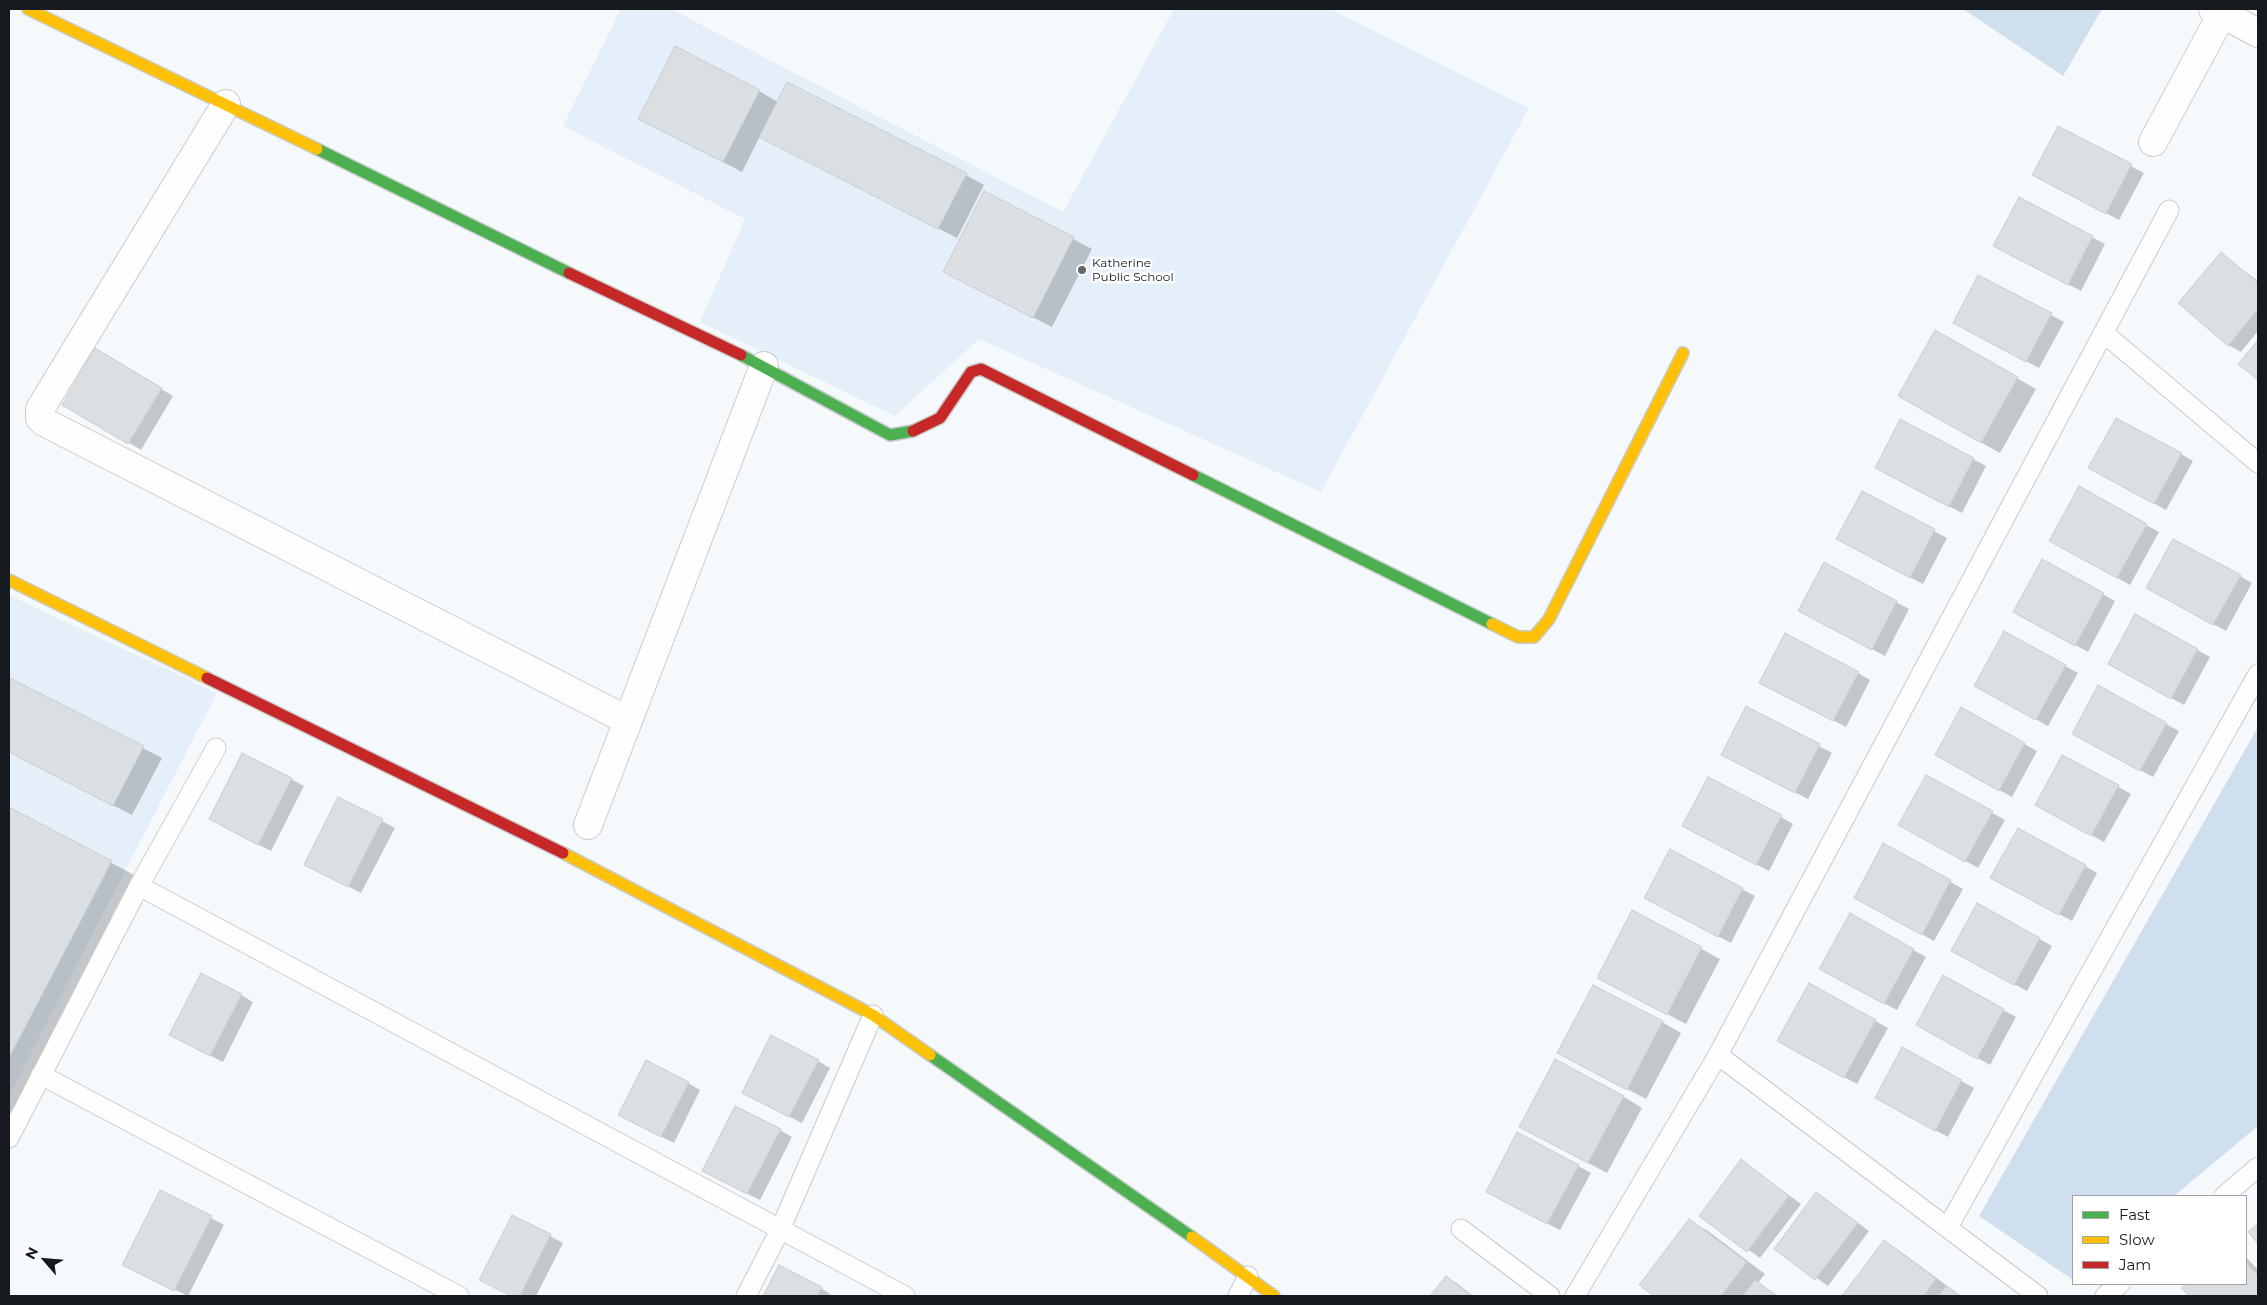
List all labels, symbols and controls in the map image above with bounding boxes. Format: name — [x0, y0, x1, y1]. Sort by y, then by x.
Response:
place label: Katherine Public School — [1092, 256, 1174, 284]
marker: Katherine Public School — [1076, 264, 1088, 276]
legend — [2072, 1195, 2247, 1285]
text: Fast — [2119, 1205, 2150, 1224]
text: Slow — [2119, 1230, 2155, 1249]
north arrow — [20, 1235, 70, 1285]
text: N — [21, 1244, 42, 1262]
text: Jam — [2119, 1255, 2151, 1274]

